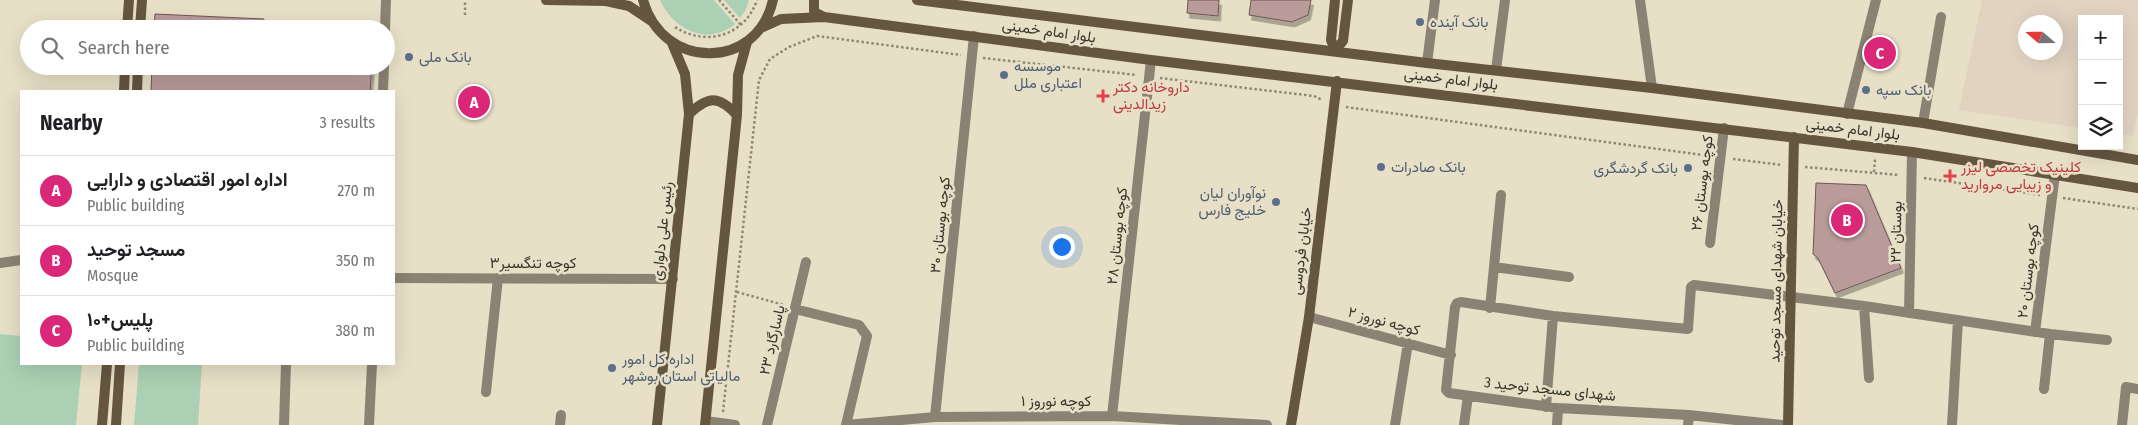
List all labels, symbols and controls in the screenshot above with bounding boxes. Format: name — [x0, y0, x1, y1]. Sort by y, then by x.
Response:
place label: بانک آینده — [1430, 13, 1488, 31]
street label: بلوار امام خمینی — [1001, 15, 1097, 47]
north arrow — [2018, 15, 2063, 60]
map controls — [2078, 15, 2123, 150]
button: + — [2078, 15, 2123, 60]
marker: بانک آینده — [1414, 16, 1426, 28]
search box — [20, 20, 395, 75]
icon: search — [38, 34, 66, 62]
pin: C — [1864, 34, 1896, 72]
text: Search here — [78, 36, 170, 59]
place label: بانک ملی — [419, 48, 472, 67]
marker: بانک ملی — [403, 51, 415, 63]
place label: موسسه اعتباری ملل — [1014, 57, 1082, 93]
button: − — [2078, 60, 2123, 105]
street label: بلوار امام خمینی — [1403, 64, 1499, 95]
marker: موسسه اعتباری ملل — [998, 69, 1010, 81]
place label: داروخانه دکتر زیدالدینی — [1112, 78, 1190, 114]
place label: بانک سپه — [1876, 81, 1931, 100]
pin: A — [458, 83, 490, 121]
marker: بانک سپه — [1860, 84, 1872, 96]
marker: داروخانه دکتر زیدالدینی — [1097, 90, 1109, 102]
button: layers — [2078, 105, 2123, 150]
text: Nearby — [40, 110, 102, 136]
text: 3 results — [319, 113, 375, 132]
street label: بلوار امام خمینی — [1805, 114, 1901, 145]
street label: کوچه بوستان ۲۶ — [1687, 134, 1718, 232]
place label: بانک صادرات — [1391, 158, 1466, 176]
place label: کلینیک تخصصی لیزر و زیبایی مروارید — [1960, 158, 2081, 194]
place label: بانک گردشگری — [1593, 159, 1678, 178]
marker: بانک صادرات — [1375, 161, 1387, 173]
marker: بانک گردشگری — [1682, 162, 1694, 174]
text: اداره امور اقتصادی و دارایی — [87, 168, 288, 191]
marker: کلینیک تخصصی لیزر و زیبایی مروارید — [1943, 169, 1957, 183]
street label: کوچه بوستان ۳۰ — [926, 175, 955, 274]
text: A — [52, 181, 60, 200]
text: 270 m — [337, 181, 375, 200]
street label: رئیس علی دلواری — [648, 181, 677, 281]
place label: نوآوران لیان خلیج فارس — [1199, 184, 1266, 221]
street label: کوچه بوستان ۲۸ — [1103, 186, 1132, 286]
text: Public building — [87, 196, 184, 215]
marker: نوآوران لیان خلیج فارس — [1270, 196, 1282, 208]
street label: خیابان شهدای مسجد توحید — [1766, 199, 1787, 363]
pin: B — [1831, 201, 1863, 239]
street label: بوستان ۲۲ — [1886, 201, 1906, 263]
street label: خیابان فردوسی — [1287, 206, 1316, 296]
street label: کوچه بوستان ۲۰ — [2013, 222, 2044, 319]
your location — [1049, 234, 1075, 260]
text: مسجد توحید — [87, 238, 185, 261]
text: B — [52, 251, 60, 270]
text: 350 m — [336, 251, 375, 270]
street label: کوچه تنگسیر۳ — [490, 254, 577, 273]
text: Mosque — [87, 266, 138, 285]
street label: پاسارگارد ۲۳ — [755, 303, 790, 377]
street label: کوچه نوروز ۲ — [1346, 303, 1422, 340]
text: پلیس+۱۰ — [87, 308, 153, 331]
text: C — [52, 321, 60, 340]
text: 380 m — [335, 321, 375, 340]
text: Public building — [87, 336, 184, 355]
place label: اداره کل امور مالیاتی استان بوشهر — [621, 350, 740, 386]
marker: اداره کل امور مالیاتی استان بوشهر — [606, 362, 618, 374]
street label: شهدای مسجد توحید 3 — [1483, 373, 1617, 406]
street label: کوچه نوروز ۱ — [1021, 392, 1091, 411]

